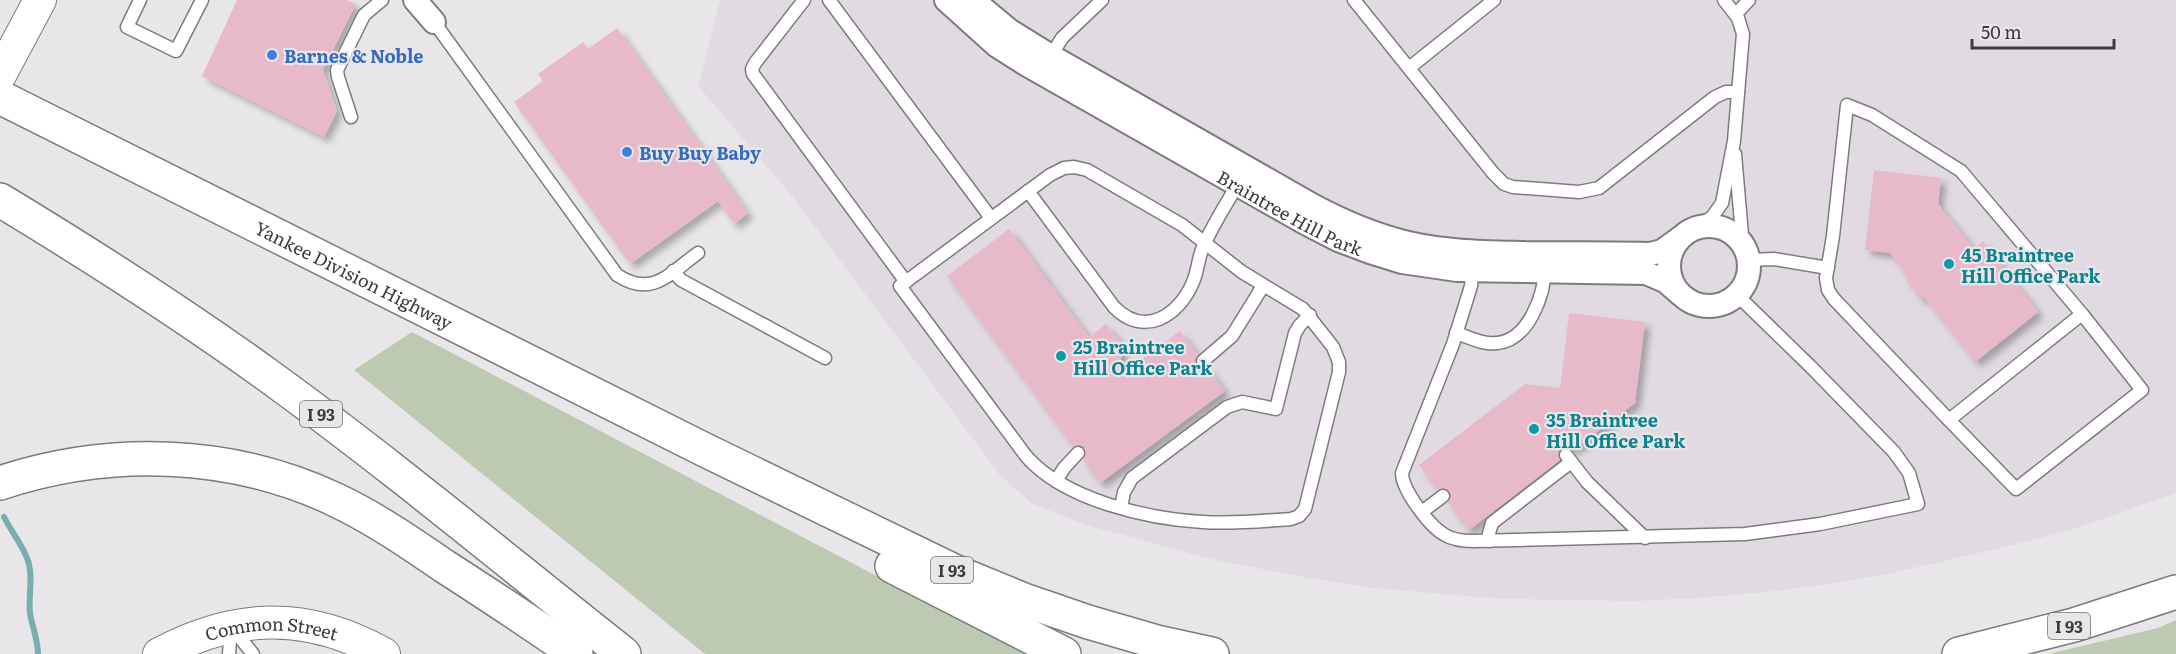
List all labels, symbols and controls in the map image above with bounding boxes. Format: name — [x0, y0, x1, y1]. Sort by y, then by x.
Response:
scale bar — [1972, 12, 2114, 50]
text: 50 m — [1981, 18, 2022, 45]
place label: Barnes & Noble — [284, 42, 424, 69]
marker: Barnes & Noble — [265, 48, 279, 62]
place label: Buy Buy Baby — [639, 139, 761, 166]
marker: Buy Buy Baby — [620, 145, 634, 159]
street label: Braintree Hill Park — [1213, 163, 1368, 262]
street label: Yankee Division Highway — [250, 213, 458, 336]
place label: 45 Braintree Hill Office Park — [1961, 241, 2101, 289]
marker: 45 Braintree Hill Office Park — [1942, 257, 1956, 271]
place label: 25 Braintree Hill Office Park — [1073, 333, 1213, 381]
marker: 25 Braintree Hill Office Park — [1054, 349, 1068, 363]
road number: I 93 — [300, 401, 342, 427]
place label: 35 Braintree Hill Office Park — [1546, 406, 1686, 454]
marker: 35 Braintree Hill Office Park — [1527, 422, 1541, 436]
road number: I 93 — [931, 557, 973, 583]
street label: Common Street — [201, 609, 343, 647]
road number: I 93 — [2048, 613, 2090, 639]

